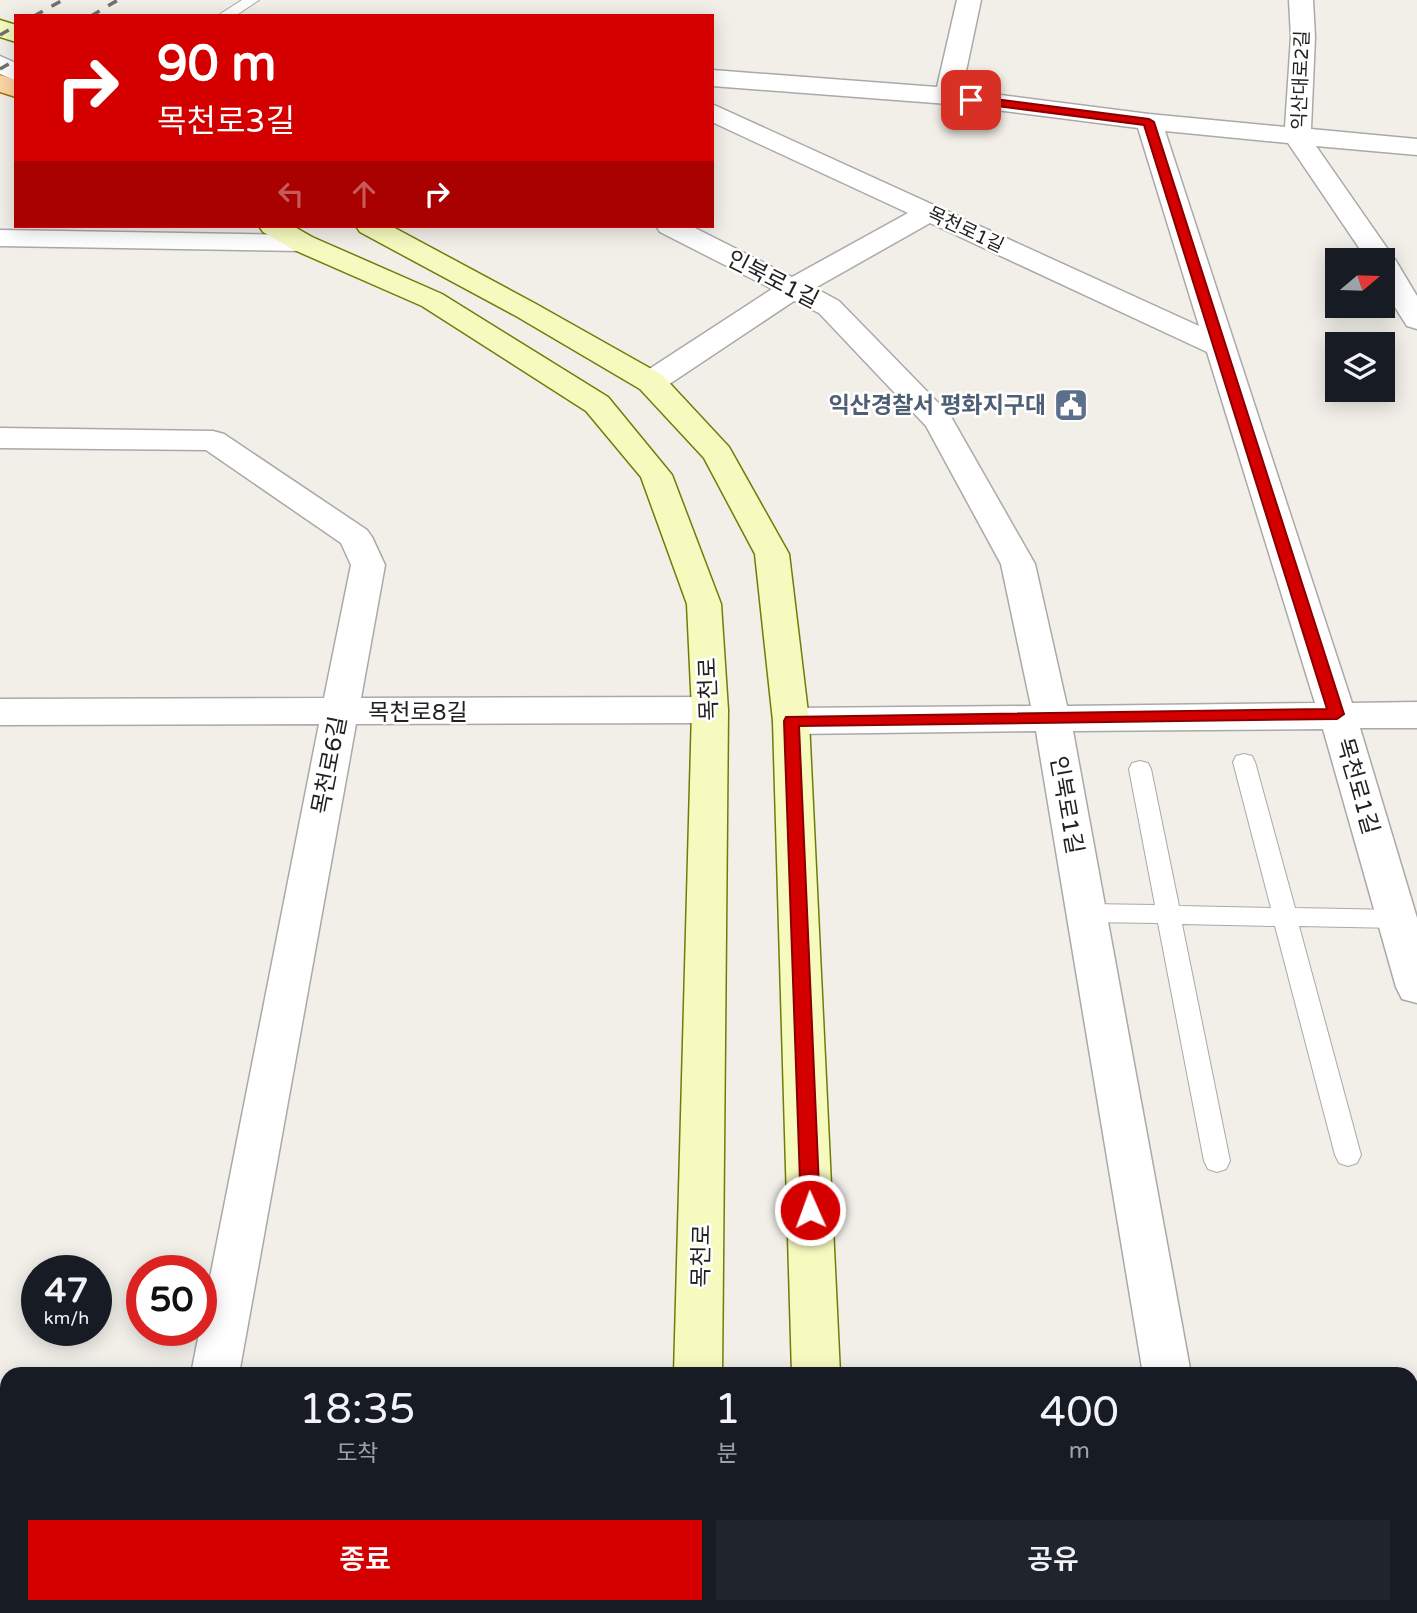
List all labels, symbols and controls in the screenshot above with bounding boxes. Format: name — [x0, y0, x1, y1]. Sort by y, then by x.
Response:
street label: 익산대로2길 — [1288, 30, 1314, 130]
text: 90 m — [157, 35, 276, 94]
icon: right — [42, 42, 133, 133]
pin — [941, 70, 1001, 130]
icon: arrive — [952, 81, 990, 119]
text: 목천로3길 — [157, 103, 295, 141]
icon: left — [272, 175, 310, 213]
icon: ahead — [345, 175, 383, 213]
icon: right — [418, 175, 456, 213]
street label: 목천로1길 — [924, 203, 1007, 257]
street label: 인북로1길 — [722, 245, 823, 315]
north arrow — [1325, 248, 1395, 318]
map controls — [1325, 248, 1395, 402]
button: layers — [1325, 332, 1395, 402]
public building icon: 익산경찰서 평화지구대 — [1052, 386, 1090, 424]
place label: 익산경찰서 평화지구대 — [828, 392, 1046, 420]
street label: 목천로 — [694, 657, 724, 721]
street label: 목천로8길 — [368, 699, 468, 727]
street label: 목천로6길 — [307, 714, 353, 816]
street label: 목천로1길 — [1330, 735, 1384, 838]
street label: 인북로1길 — [1044, 754, 1088, 856]
position arrow — [773, 1173, 847, 1247]
street label: 목천로 — [687, 1224, 717, 1288]
speed limit sign: 50 — [126, 1255, 217, 1346]
text: 47 — [45, 1270, 88, 1312]
text: km/h — [44, 1307, 89, 1329]
text: 18:35 — [299, 1384, 415, 1435]
text: 1 — [714, 1384, 741, 1435]
text: 400 — [1040, 1387, 1119, 1438]
text: m — [1069, 1437, 1090, 1465]
text: 도착 — [336, 1440, 378, 1468]
text: 분 — [717, 1440, 738, 1468]
button: 종료 — [28, 1520, 702, 1600]
button: 공유 — [716, 1520, 1390, 1600]

